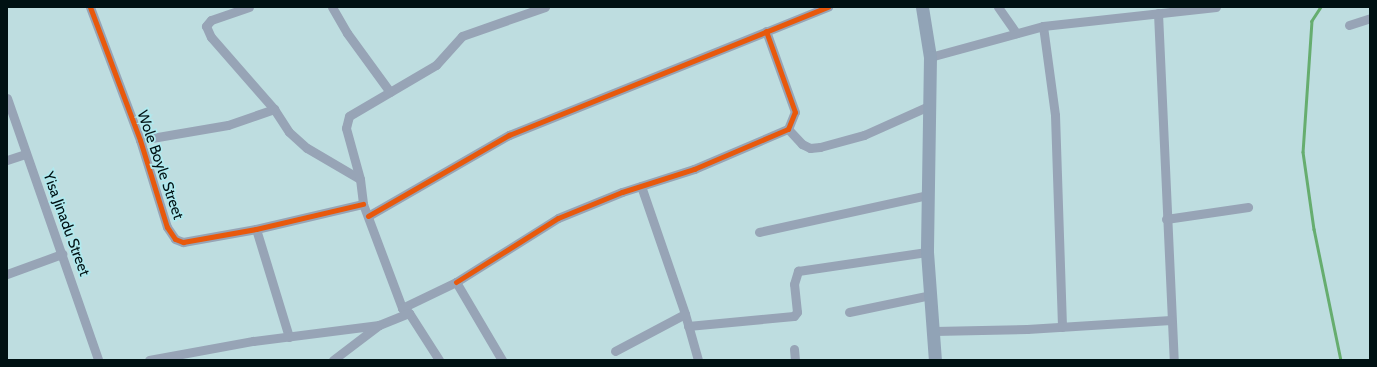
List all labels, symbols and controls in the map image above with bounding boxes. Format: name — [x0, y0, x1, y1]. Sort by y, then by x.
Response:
street label: Wole Boyle Street — [133, 108, 187, 222]
street label: Yisa Jinadu Street — [39, 169, 93, 279]

